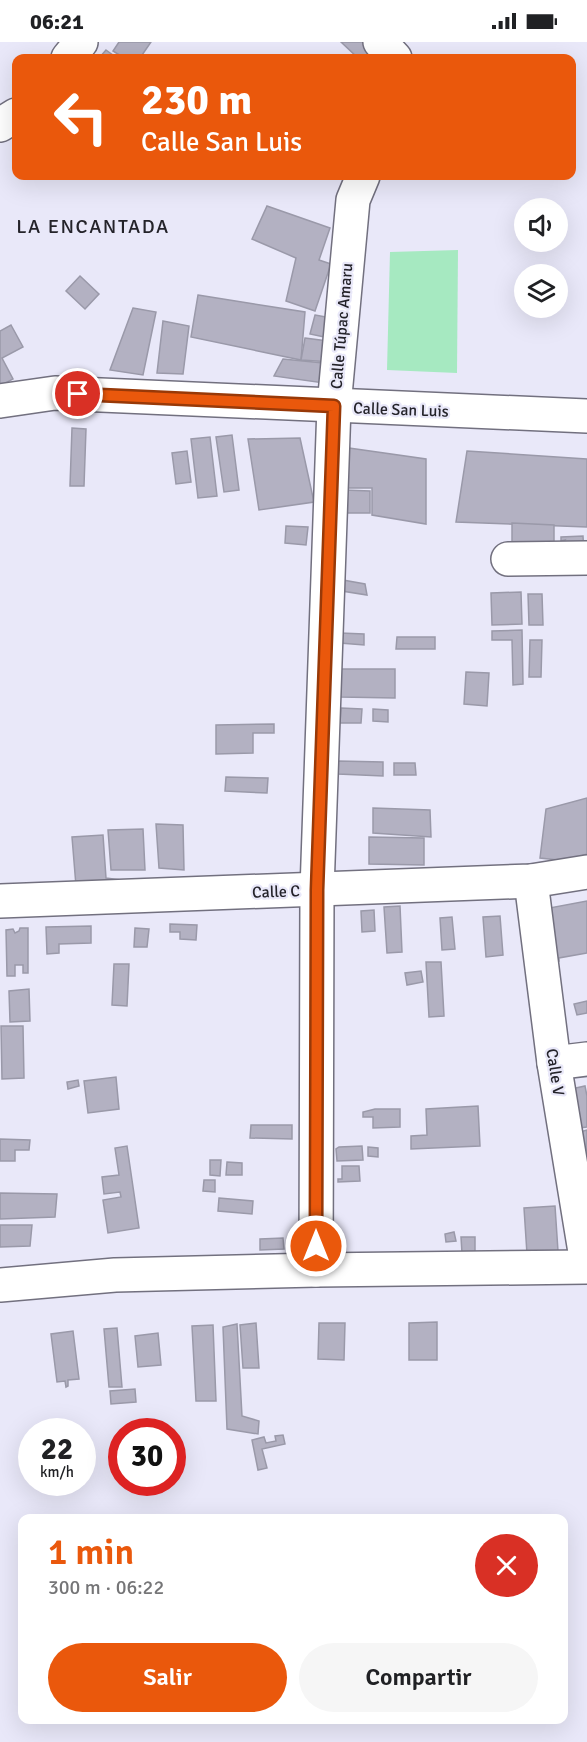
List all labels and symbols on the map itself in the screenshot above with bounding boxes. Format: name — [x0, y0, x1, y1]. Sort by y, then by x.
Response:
district label: LA ENCANTADA — [16, 214, 170, 239]
street label: Calle Túpac Amaru — [327, 262, 357, 390]
pin — [52, 368, 103, 419]
street label: Calle San Luis — [353, 398, 449, 422]
street label: Calle C — [252, 881, 301, 903]
street label: Calle V — [541, 1047, 569, 1097]
position arrow — [284, 1214, 348, 1278]
speed limit sign: 30 — [108, 1418, 186, 1496]

